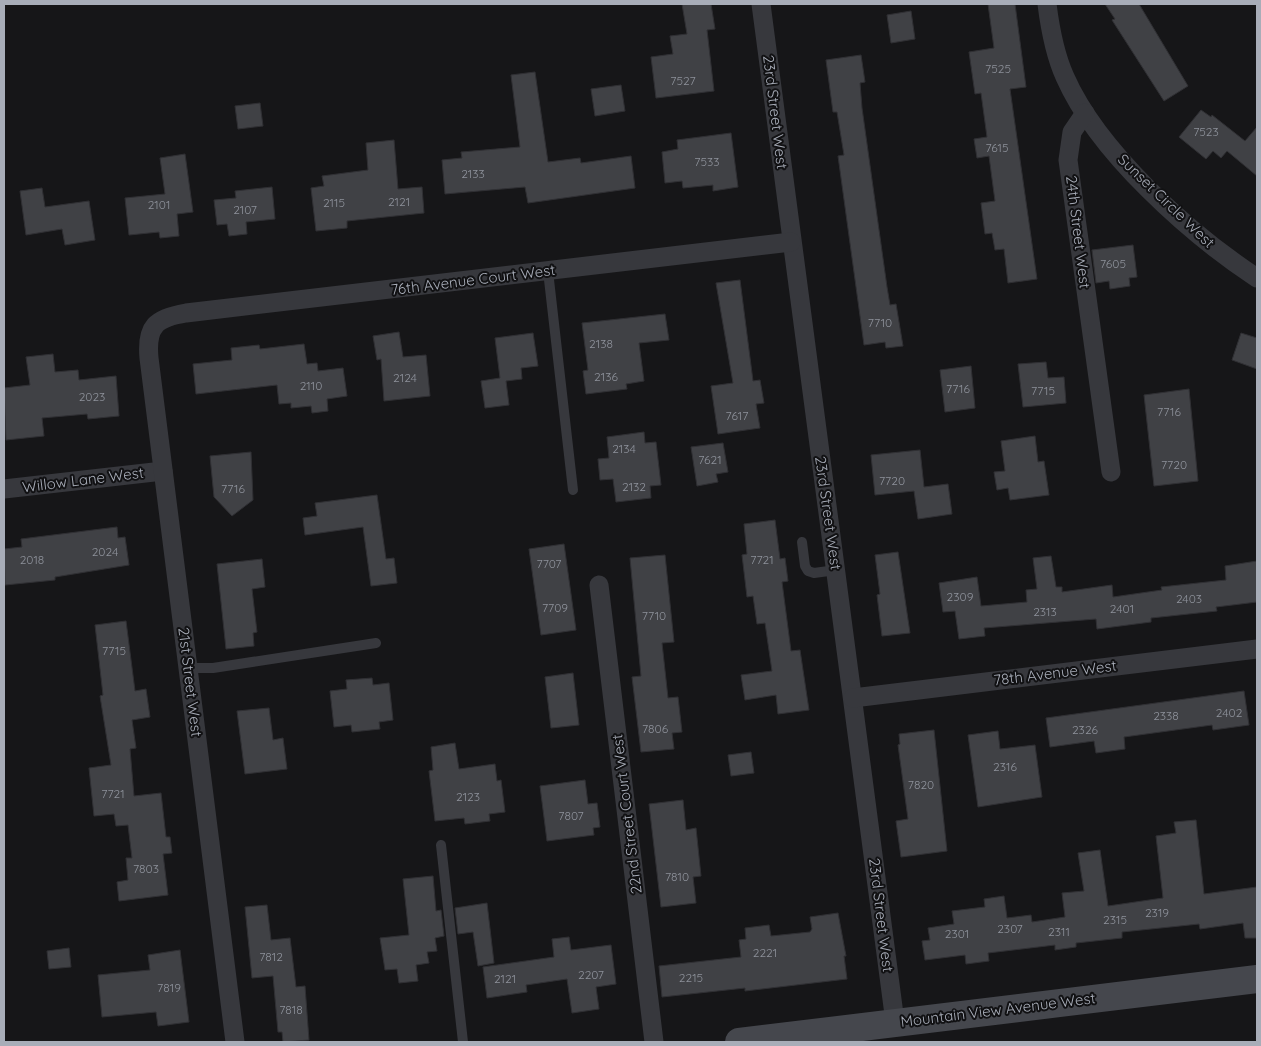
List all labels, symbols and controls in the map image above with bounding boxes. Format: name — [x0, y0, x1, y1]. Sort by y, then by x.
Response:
street label: 23rd Street West — [759, 54, 792, 170]
house number: 7525 — [985, 61, 1011, 76]
house number: 7527 — [670, 73, 696, 88]
house number: 7523 — [1193, 124, 1219, 139]
house number: 7615 — [985, 140, 1009, 155]
street label: Sunset Circle West — [1114, 150, 1219, 252]
house number: 7533 — [694, 154, 720, 169]
house number: 2133 — [461, 166, 485, 181]
street label: 24th Street West — [1062, 174, 1095, 290]
house number: 2121 — [388, 194, 410, 209]
house number: 2115 — [323, 195, 345, 210]
house number: 2101 — [148, 197, 170, 212]
house number: 2107 — [233, 202, 257, 217]
house number: 7605 — [1100, 256, 1126, 271]
street label: 76th Avenue Court West — [390, 260, 556, 299]
house number: 7710 — [868, 315, 892, 330]
house number: 2138 — [589, 336, 613, 351]
house number: 2136 — [594, 369, 618, 384]
house number: 2124 — [393, 370, 417, 385]
house number: 2110 — [300, 378, 322, 393]
house number: 7716 — [946, 381, 970, 396]
house number: 7715 — [1031, 383, 1055, 398]
house number: 2023 — [79, 389, 105, 404]
house number: 7716 — [1157, 404, 1181, 419]
house number: 7617 — [726, 408, 748, 423]
house number: 2134 — [612, 441, 636, 456]
house number: 7621 — [698, 452, 722, 467]
street label: 23rd Street West — [811, 455, 846, 571]
house number: 7720 — [1161, 457, 1187, 472]
street label: Willow Lane West — [21, 463, 145, 496]
house number: 7720 — [879, 473, 905, 488]
house number: 2132 — [622, 479, 646, 494]
house number: 7716 — [221, 481, 245, 496]
house number: 2024 — [92, 544, 118, 559]
house number: 2018 — [20, 552, 44, 567]
house number: 7721 — [750, 552, 774, 567]
house number: 7707 — [537, 556, 561, 571]
house number: 2309 — [947, 589, 974, 604]
house number: 2403 — [1176, 591, 1202, 606]
house number: 7709 — [542, 600, 568, 615]
house number: 2401 — [1110, 601, 1134, 616]
house number: 2313 — [1033, 604, 1057, 619]
house number: 7710 — [642, 608, 666, 623]
street label: 21st Street West — [174, 626, 207, 738]
house number: 7715 — [102, 643, 126, 658]
street label: 78th Avenue West — [992, 656, 1118, 689]
house number: 2402 — [1216, 705, 1243, 720]
house number: 2338 — [1153, 708, 1179, 723]
house number: 7806 — [642, 721, 669, 736]
house number: 2326 — [1072, 722, 1099, 737]
street label: 22nd Street Court West — [607, 733, 646, 895]
house number: 2316 — [993, 759, 1017, 774]
house number: 7820 — [908, 777, 934, 792]
house number: 7721 — [101, 786, 125, 801]
house number: 2123 — [456, 789, 480, 804]
house number: 7807 — [558, 808, 584, 823]
street label: 23rd Street West — [865, 857, 898, 973]
house number: 7803 — [133, 861, 159, 876]
house number: 7810 — [665, 869, 689, 884]
house number: 2319 — [1145, 905, 1169, 920]
house number: 2315 — [1103, 912, 1127, 927]
house number: 2307 — [997, 921, 1023, 936]
house number: 2311 — [1048, 924, 1070, 939]
house number: 2301 — [945, 926, 969, 941]
house number: 2221 — [753, 945, 777, 960]
house number: 7812 — [259, 949, 283, 964]
house number: 2207 — [578, 967, 604, 982]
house number: 2215 — [679, 970, 703, 985]
house number: 2121 — [494, 971, 516, 986]
house number: 7819 — [157, 980, 181, 995]
street label: Mountain View Avenue West — [899, 988, 1096, 1031]
house number: 7818 — [279, 1002, 303, 1017]

